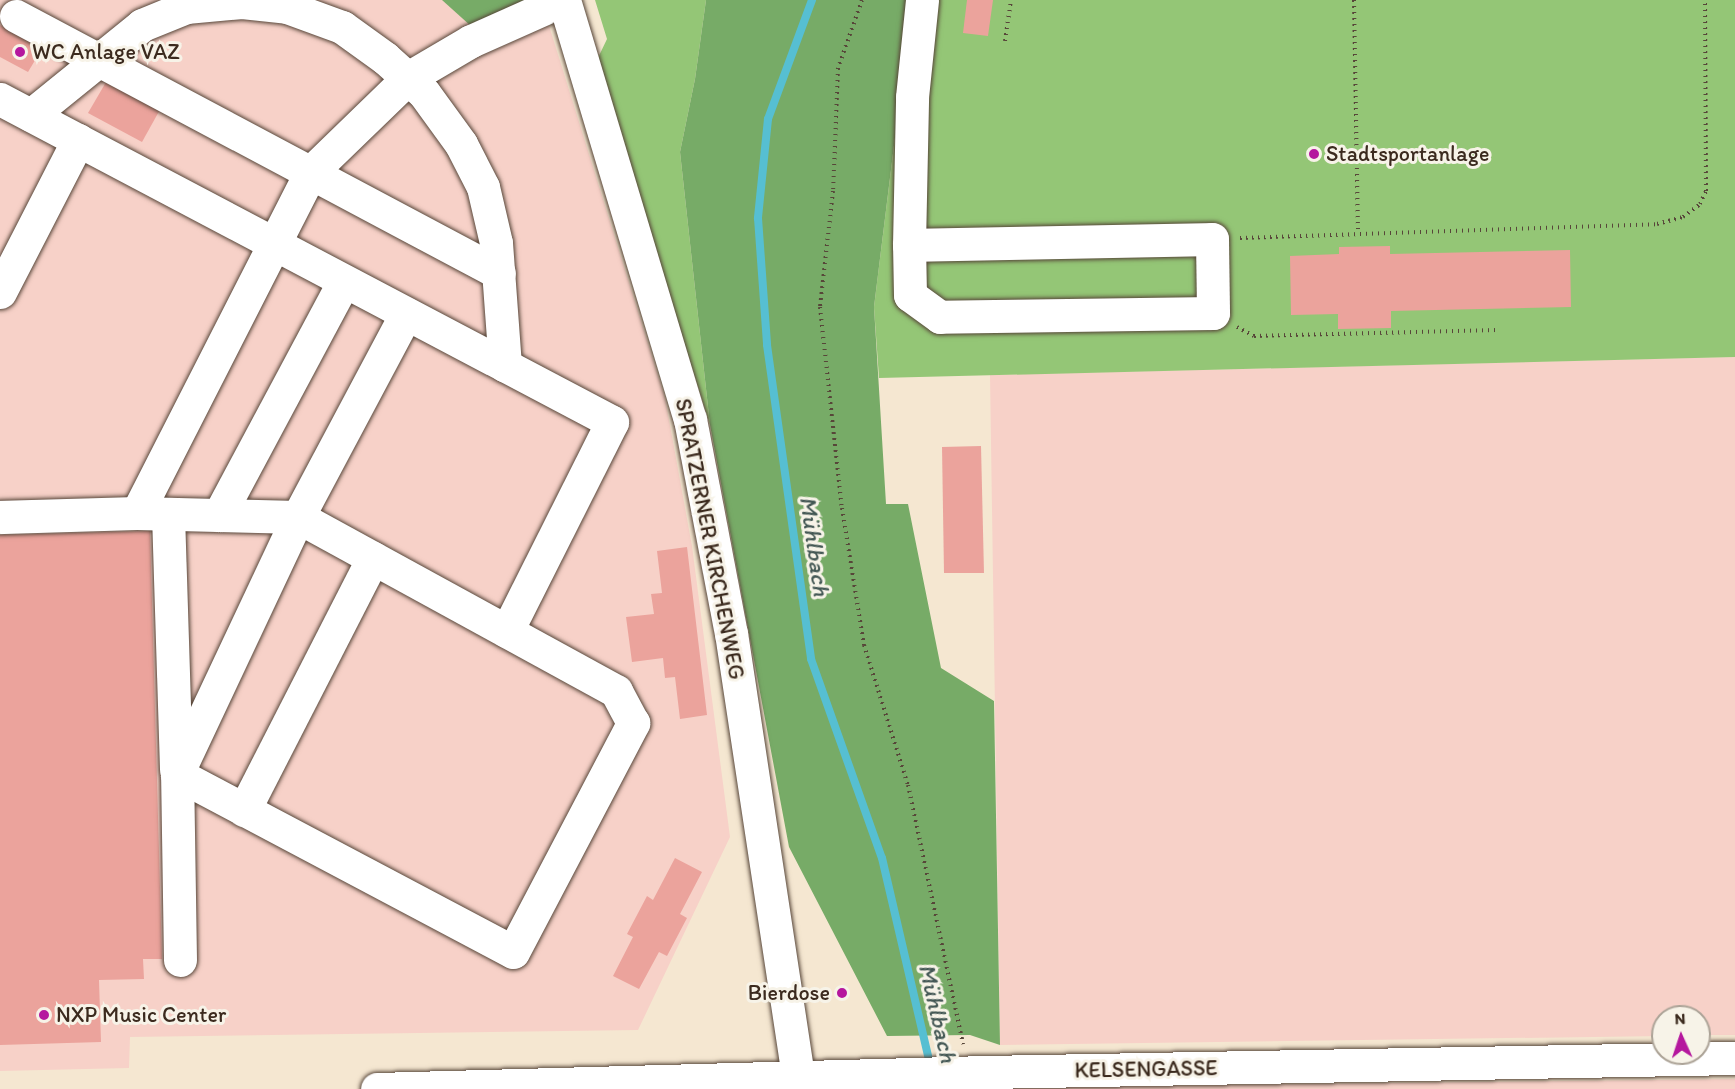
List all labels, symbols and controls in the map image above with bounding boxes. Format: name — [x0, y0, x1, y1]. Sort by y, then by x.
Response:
place label: WC Anlage VAZ — [32, 39, 180, 65]
marker: WC Anlage VAZ — [13, 45, 27, 59]
place label: Stadtsportanlage — [1326, 141, 1490, 167]
marker: Stadtsportanlage — [1307, 147, 1321, 161]
street label: SPRATZERNER KIRCHENWEG — [670, 396, 750, 682]
water label: Mühlbach — [794, 494, 836, 598]
water label: Mühlbach — [913, 961, 963, 1065]
place label: Bierdose — [748, 980, 830, 1006]
marker: Bierdose — [835, 986, 849, 1000]
place label: NXP Music Center — [56, 1002, 226, 1028]
north arrow — [1651, 1005, 1711, 1065]
marker: NXP Music Center — [37, 1008, 51, 1022]
text: N — [1674, 1009, 1686, 1028]
street label: KELSENGASSE — [1074, 1055, 1218, 1083]

